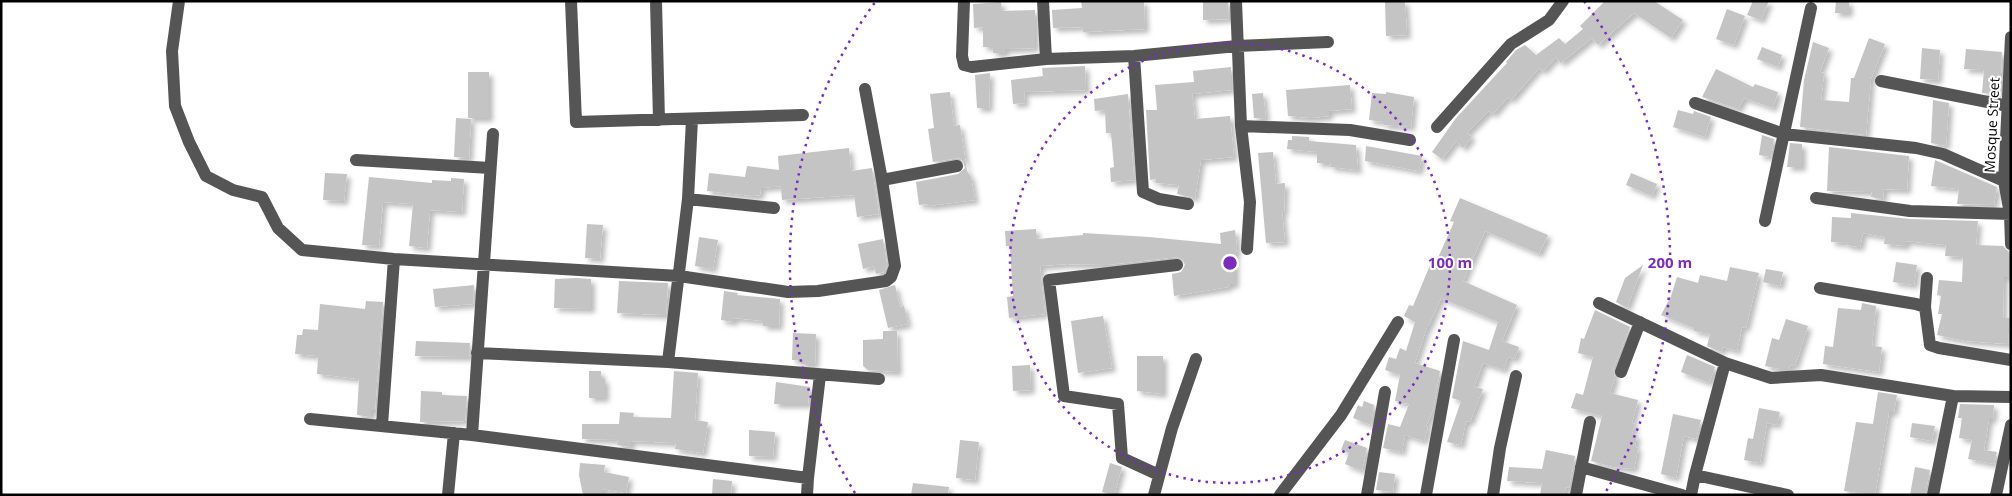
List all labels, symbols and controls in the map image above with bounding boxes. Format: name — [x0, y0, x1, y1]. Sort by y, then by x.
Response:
street label: Mosque Street — [1980, 77, 2003, 173]
text: 100 m — [1428, 252, 1472, 272]
text: 200 m — [1648, 252, 1692, 272]
centre of rings — [1221, 254, 1239, 272]

